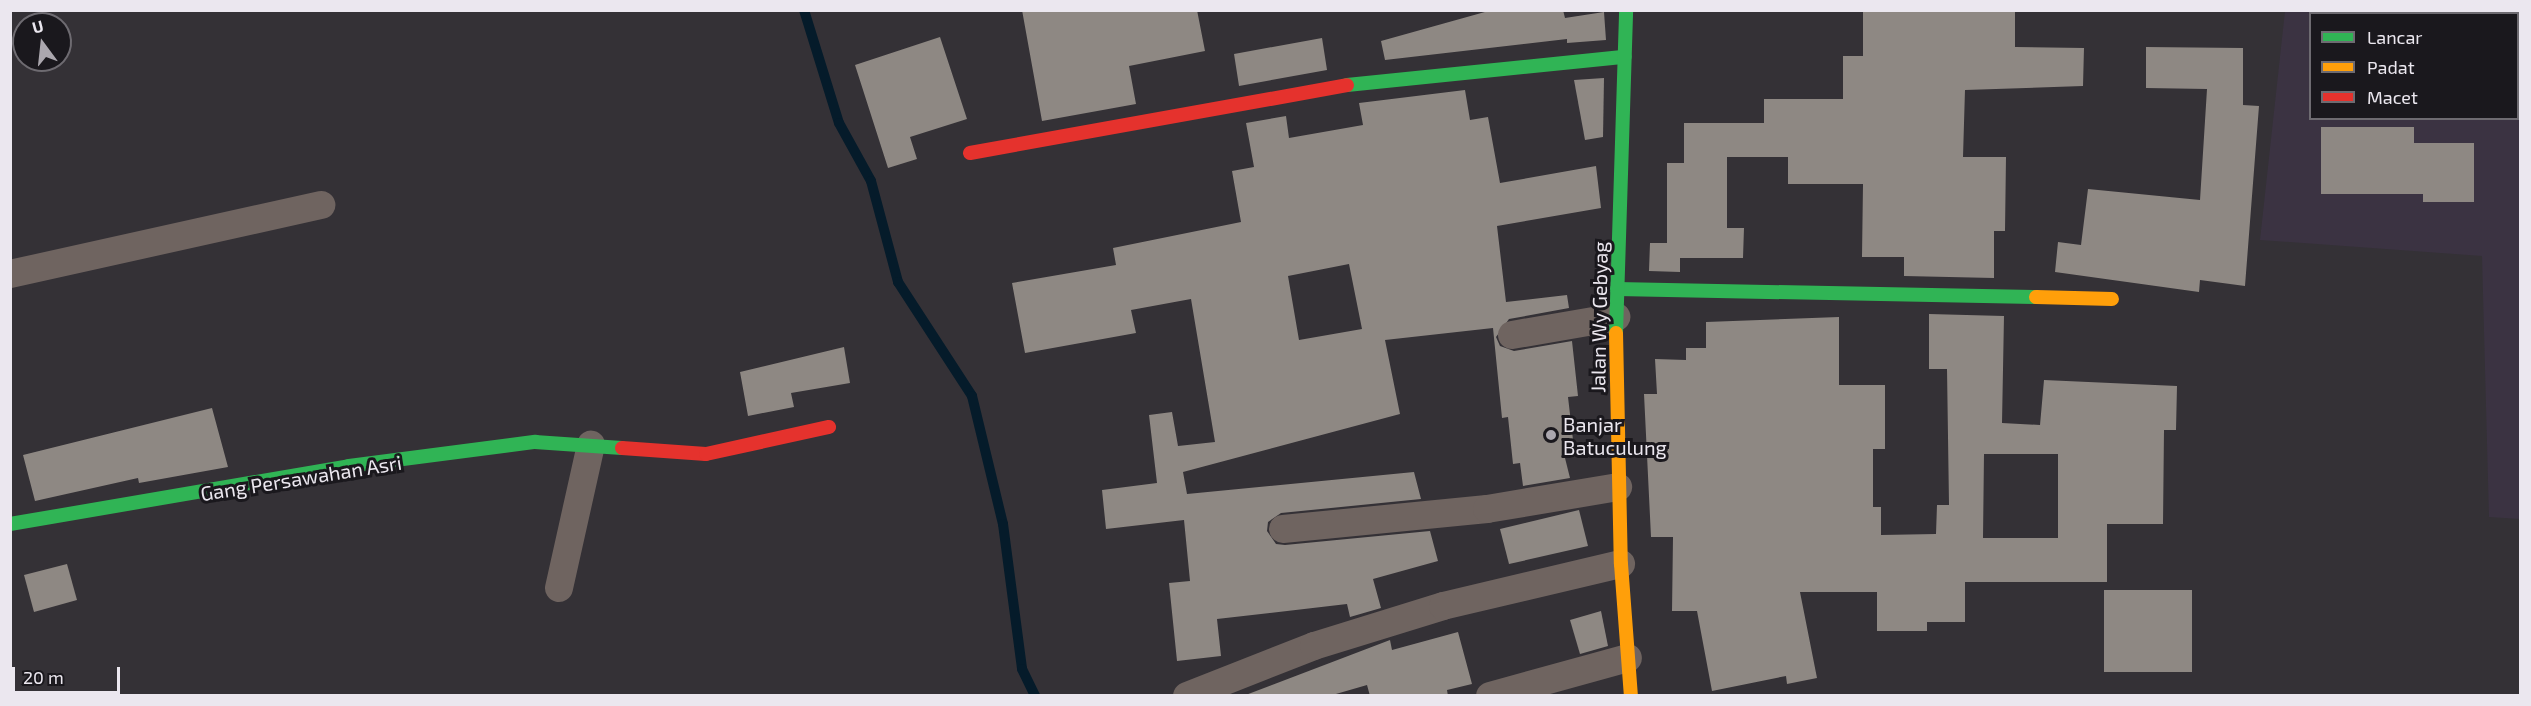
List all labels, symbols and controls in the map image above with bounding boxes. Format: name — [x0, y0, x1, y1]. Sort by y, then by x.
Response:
north arrow — [12, 12, 72, 72]
legend — [2309, 12, 2519, 120]
text: U — [30, 15, 45, 37]
text: Lancar — [2367, 26, 2423, 48]
text: Padat — [2367, 56, 2414, 78]
text: Macet — [2367, 86, 2418, 108]
street label: Jalan Wy Gebyag — [1586, 241, 1612, 393]
place label: Banjar Batuculung — [1563, 412, 1667, 459]
marker: Banjar Batuculung — [1544, 428, 1558, 442]
street label: Gang Persawahan Asri — [198, 450, 404, 506]
scale bar — [15, 655, 123, 693]
text: 20 m — [23, 666, 64, 688]

